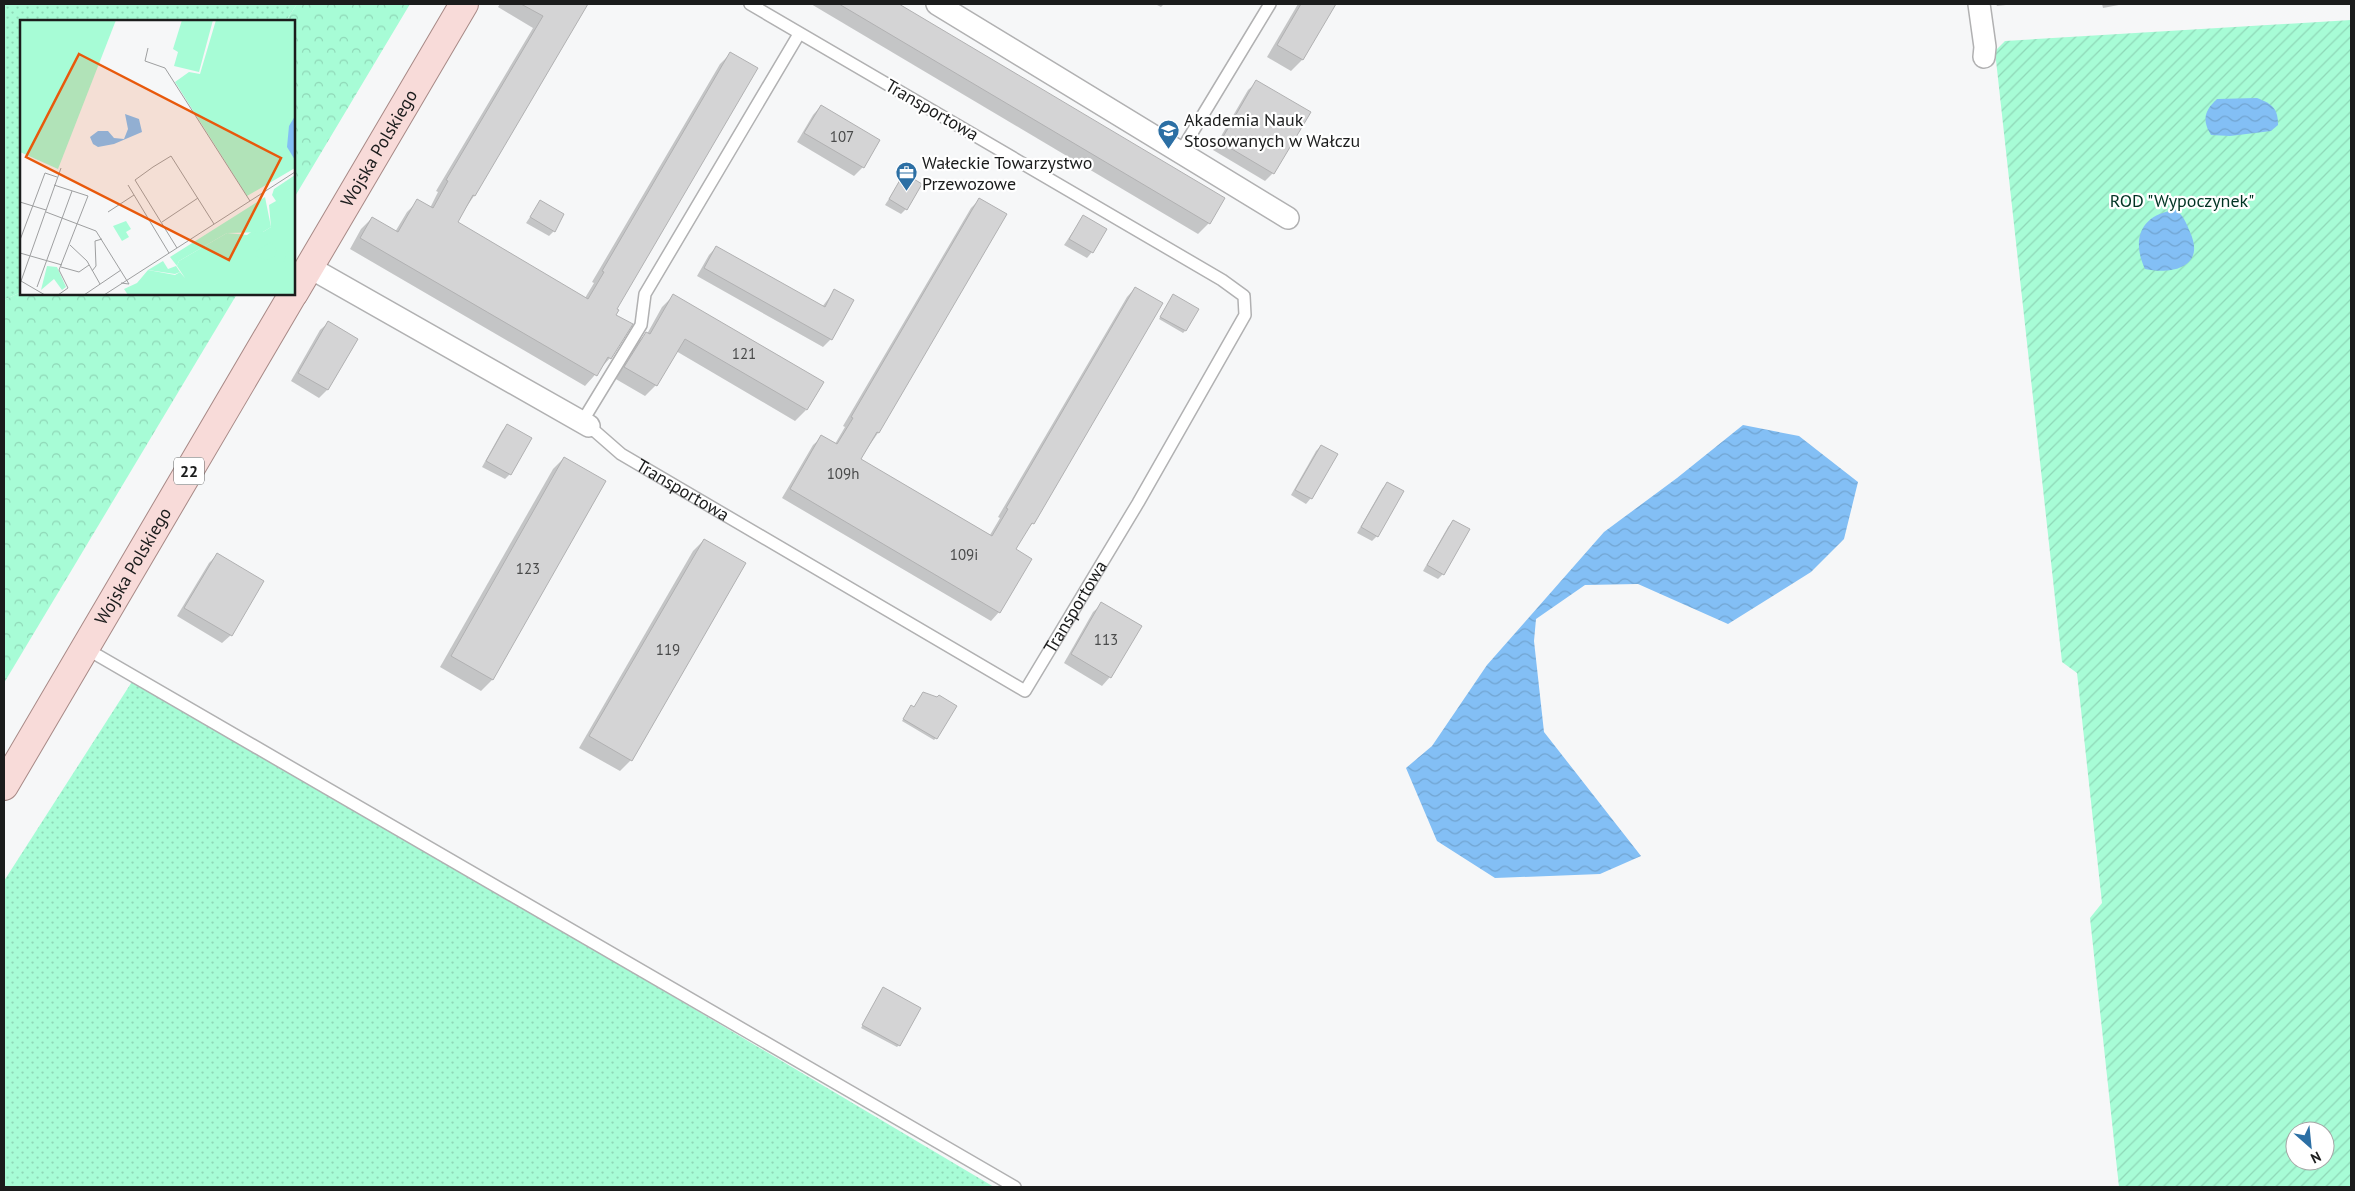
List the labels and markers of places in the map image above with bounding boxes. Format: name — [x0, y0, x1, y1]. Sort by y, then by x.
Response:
place label: Akademia Nauk Stosowanych w Wałczu — [1184, 108, 1360, 152]
school or university icon: Akademia Nauk Stosowanych w Wałczu — [1156, 118, 1180, 149]
place label: Wałeckie Towarzystwo Przewozowe — [922, 151, 1092, 195]
office icon: Wałeckie Towarzystwo Przewozowe — [894, 161, 918, 192]

